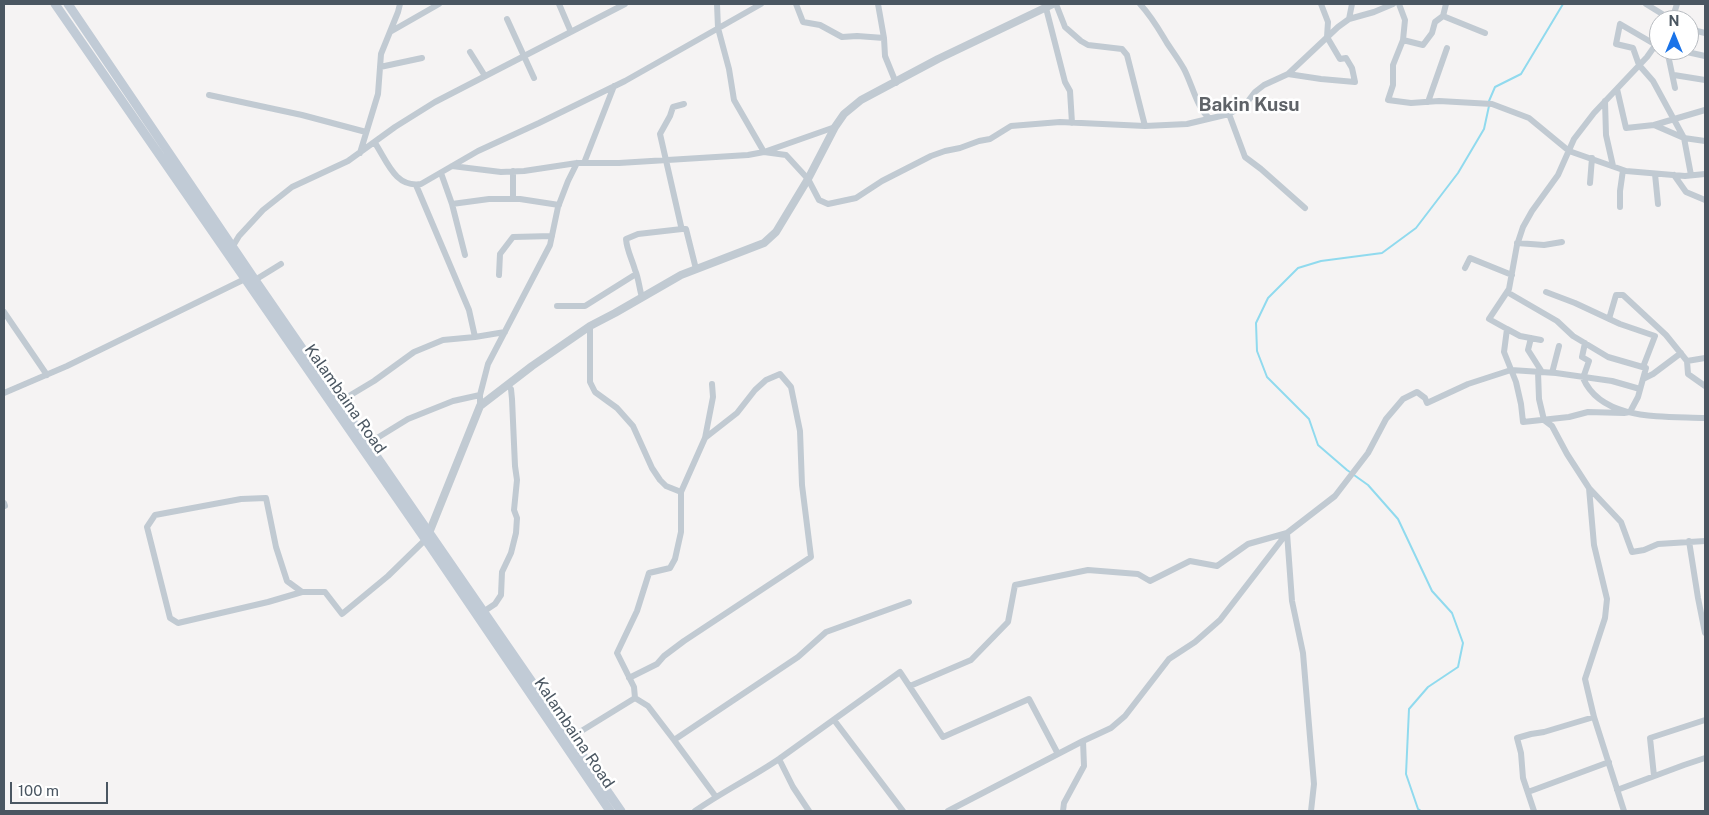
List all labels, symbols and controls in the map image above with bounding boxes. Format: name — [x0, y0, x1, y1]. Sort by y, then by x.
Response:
north arrow — [1649, 10, 1699, 60]
text: N — [1669, 13, 1679, 29]
district label: Bakin Kusu — [1198, 94, 1300, 116]
street label: Kalambaina Road — [300, 341, 390, 457]
street label: Kalambaina Road — [530, 674, 618, 792]
scale bar — [12, 772, 110, 804]
text: 100 m — [18, 782, 59, 799]

